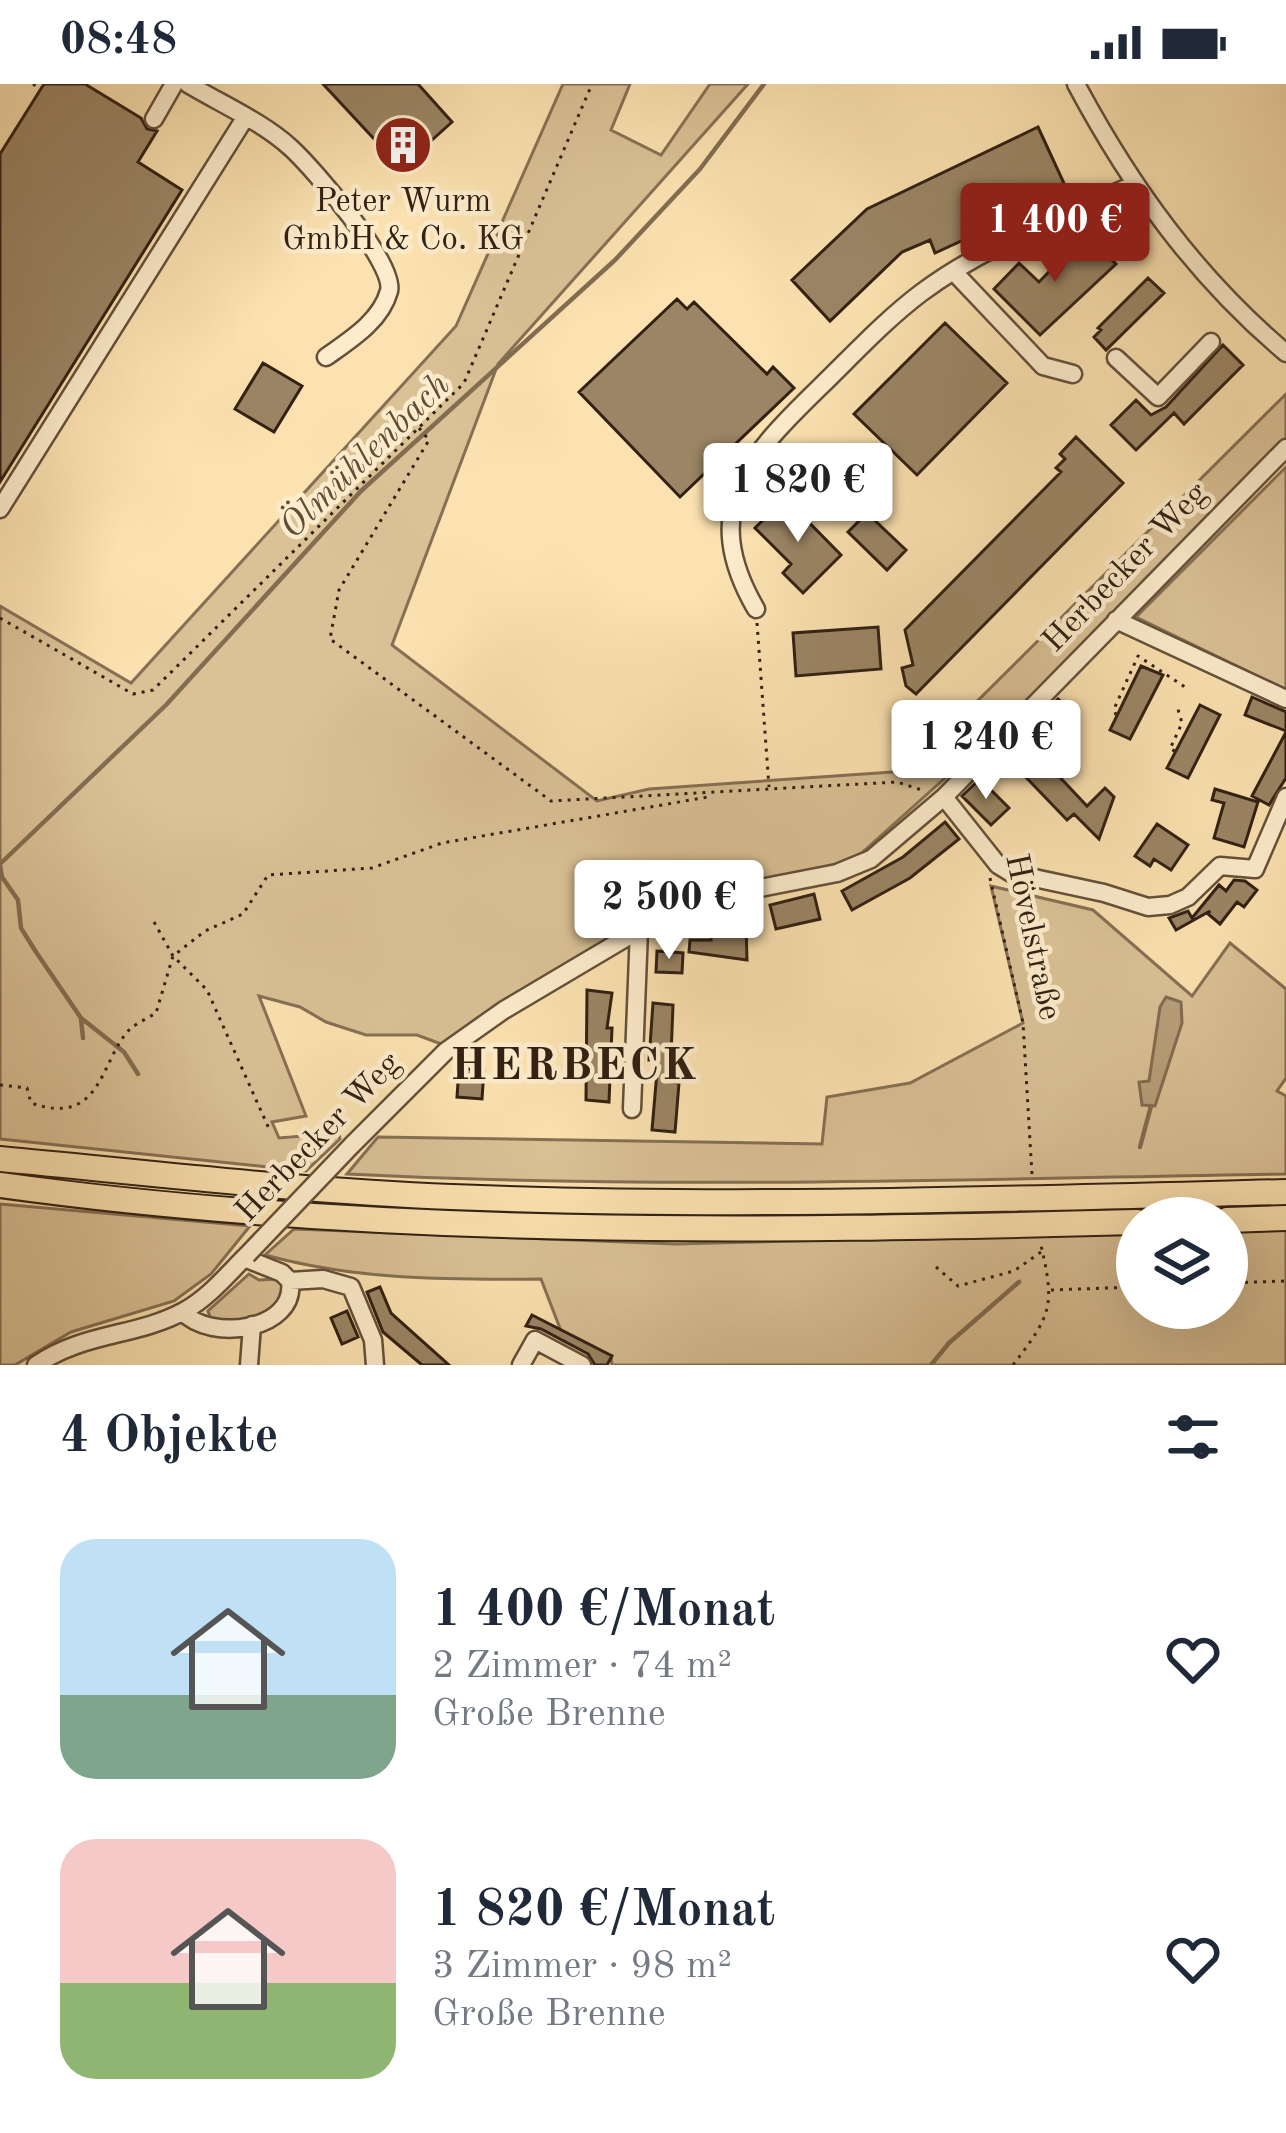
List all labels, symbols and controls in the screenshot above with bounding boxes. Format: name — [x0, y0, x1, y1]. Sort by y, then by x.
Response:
text: 08:48 — [60, 19, 177, 64]
building icon: Peter Wurm GmbH & Co. KG — [372, 114, 434, 176]
pin: 1 400 € — [944, 183, 1166, 285]
place label: Peter Wurm GmbH & Co. KG — [282, 186, 524, 257]
text: 1 400 € — [988, 202, 1122, 241]
water label: Ölmühlenbach — [269, 363, 458, 546]
pin: 1 820 € — [687, 443, 909, 545]
text: 1 820 € — [731, 462, 865, 501]
street label: Herbecker Weg — [1037, 477, 1215, 659]
pin: 1 240 € — [875, 700, 1097, 802]
text: 1 240 € — [919, 719, 1053, 758]
street label: Hövelstraße — [998, 851, 1066, 1023]
pin: 2 500 € — [558, 860, 780, 962]
text: 2 500 € — [602, 879, 736, 918]
district label: HERBECK — [450, 1045, 700, 1090]
street label: Herbecker Weg — [230, 1047, 408, 1229]
map controls — [1116, 1197, 1248, 1329]
button: layers — [1116, 1197, 1248, 1329]
icon: filters — [1160, 1404, 1226, 1470]
text: 4 Objekte — [60, 1412, 279, 1463]
text: 1 400 €/Monat — [432, 1586, 775, 1637]
icon: home — [156, 1587, 300, 1731]
icon: heart — [1160, 1626, 1226, 1692]
text: 2 Zimmer · 74 m² — [432, 1647, 732, 1686]
text: Große Brenne — [432, 1695, 666, 1734]
text: 1 820 €/Monat — [432, 1886, 775, 1937]
icon: home — [156, 1887, 300, 2031]
icon: heart — [1160, 1926, 1226, 1992]
text: 3 Zimmer · 98 m² — [432, 1947, 732, 1986]
text: Große Brenne — [432, 1995, 666, 2034]

